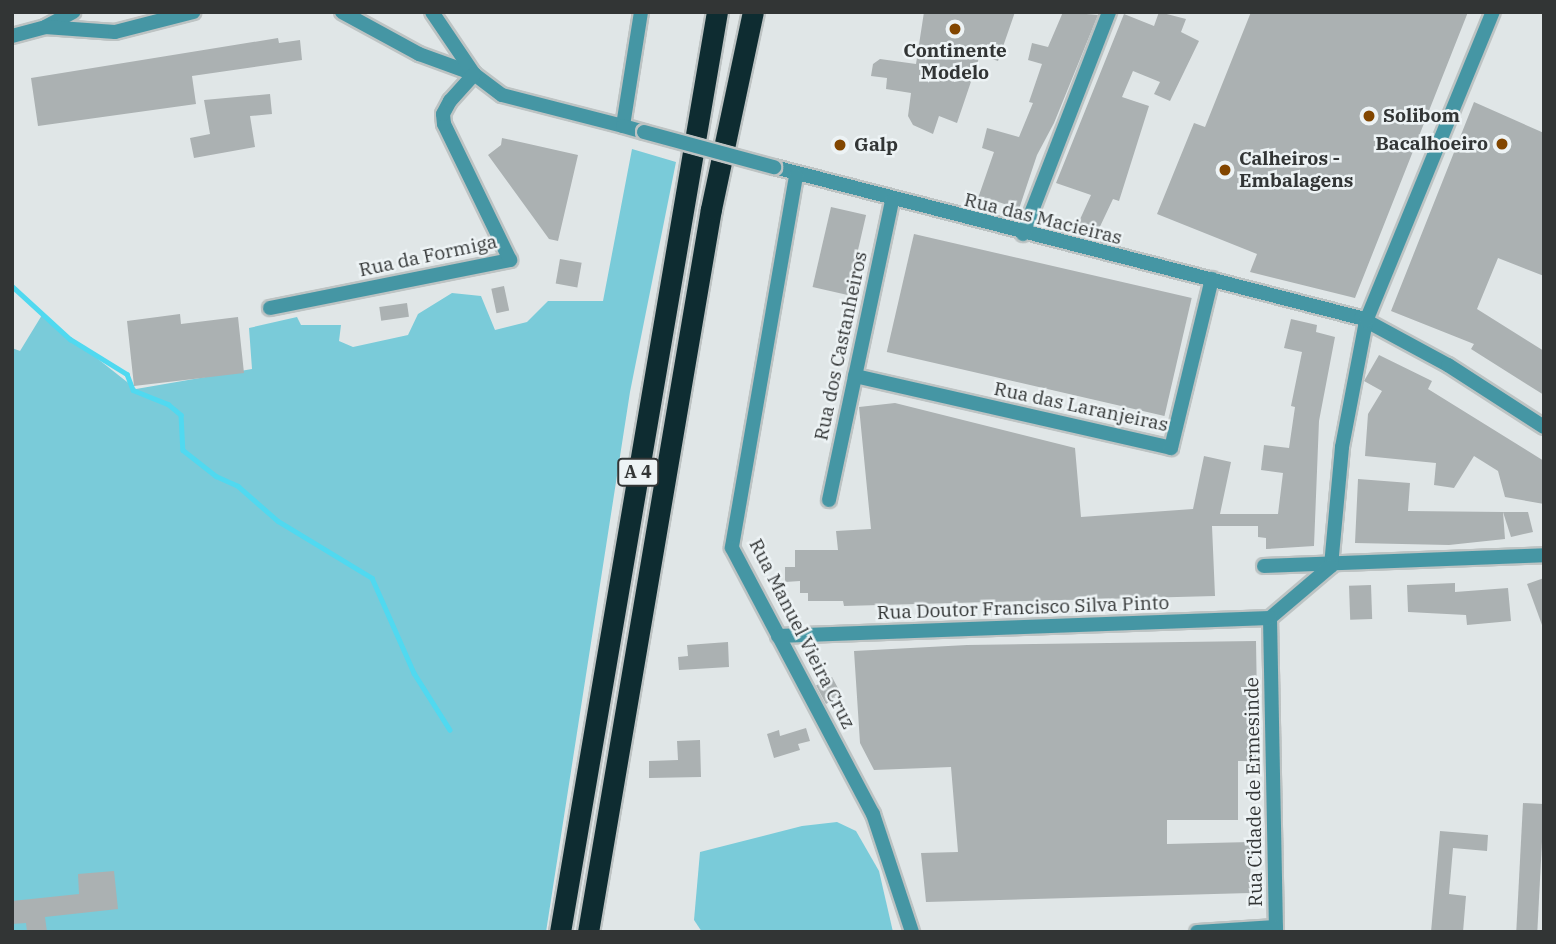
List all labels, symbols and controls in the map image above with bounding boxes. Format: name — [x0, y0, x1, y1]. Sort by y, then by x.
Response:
marker: Continente Modelo — [947, 21, 963, 37]
place label: Continente Modelo — [903, 40, 1007, 84]
place label: Solibom — [1383, 105, 1460, 127]
marker: Solibom — [1361, 108, 1377, 124]
place label: Bacalhoeiro — [1375, 133, 1488, 155]
place label: Galp — [854, 134, 898, 156]
marker: Bacalhoeiro — [1494, 136, 1510, 152]
marker: Galp — [832, 137, 848, 153]
place label: Calheiros - Embalagens — [1239, 148, 1353, 192]
marker: Calheiros - Embalagens — [1217, 162, 1233, 178]
street label: Rua das Macieiras — [962, 188, 1124, 250]
street label: Rua da Formiga — [357, 230, 499, 282]
street label: Rua dos Castanheiros — [810, 249, 872, 443]
street label: Rua das Laranjeiras — [992, 377, 1170, 437]
road number: A 4 — [617, 458, 659, 486]
street label: Rua Manuel Vieira Cruz — [744, 535, 860, 733]
street label: Rua Doutor Francisco Silva Pinto — [876, 592, 1170, 624]
street label: Rua Cidade de Ermesinde — [1241, 677, 1267, 907]

